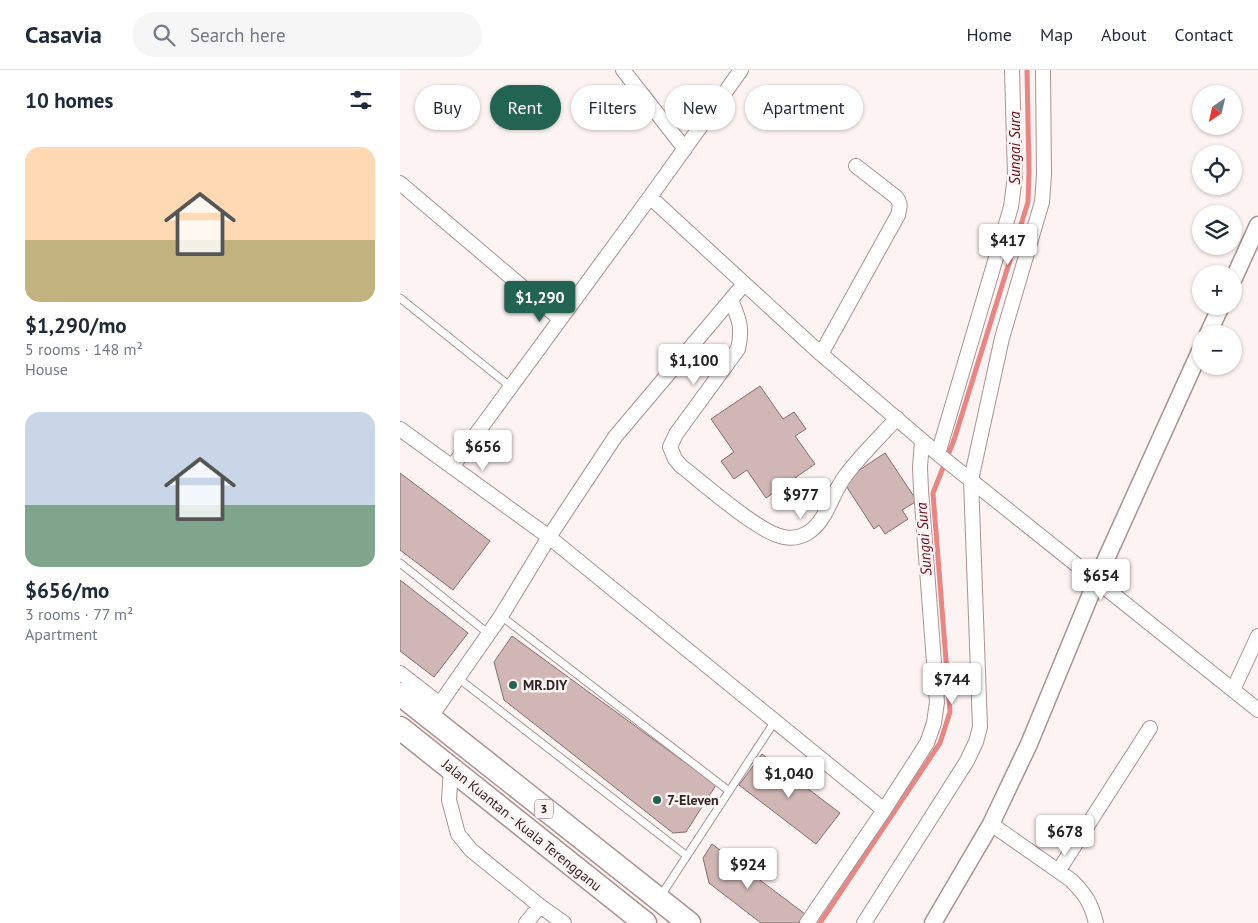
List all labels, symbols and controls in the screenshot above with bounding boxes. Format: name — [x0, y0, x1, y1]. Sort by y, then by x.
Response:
search box — [132, 12, 482, 57]
text: Casavia — [25, 19, 102, 50]
icon: search — [150, 21, 178, 49]
text: Search here — [190, 23, 286, 47]
text: Home — [966, 23, 1012, 46]
text: Map — [1040, 23, 1073, 46]
text: About — [1101, 23, 1147, 46]
text: Contact — [1175, 23, 1233, 46]
chip: Buy — [415, 85, 480, 130]
chip: Rent — [490, 85, 561, 130]
chip: Filters — [571, 85, 655, 130]
chip: New — [665, 85, 735, 130]
chip: Apartment — [745, 85, 863, 130]
north arrow — [1192, 85, 1242, 135]
map controls — [1192, 85, 1242, 375]
icon: filters — [347, 86, 375, 114]
text: 10 homes — [25, 87, 113, 114]
water label: Sungai Sura — [1005, 111, 1024, 185]
button: locate — [1192, 145, 1242, 195]
icon: home — [155, 179, 245, 269]
button: layers — [1192, 205, 1242, 255]
pin: $417 — [978, 224, 1038, 266]
text: $417 — [990, 230, 1026, 250]
button: + — [1192, 265, 1242, 315]
pin: $1,290 — [499, 280, 581, 323]
text: $1,290 — [515, 287, 565, 307]
text: $1,290/mo — [25, 312, 127, 339]
button: − — [1192, 325, 1242, 375]
text: 5 rooms · 148 m² — [25, 339, 143, 359]
pin: $1,100 — [653, 344, 735, 386]
text: $1,100 — [669, 350, 719, 370]
text: House — [25, 359, 68, 379]
pin: $656 — [453, 430, 513, 472]
text: $656 — [465, 436, 501, 456]
icon: home — [155, 444, 245, 534]
pin: $977 — [771, 478, 831, 520]
text: $977 — [783, 484, 819, 504]
water label: Sungai Sura — [911, 501, 936, 576]
pin: $654 — [1071, 558, 1131, 601]
text: $654 — [1083, 565, 1119, 585]
text: $656/mo — [25, 577, 109, 604]
text: 3 rooms · 77 m² — [25, 604, 133, 624]
text: Apartment — [25, 624, 98, 644]
pin: $744 — [922, 662, 982, 705]
text: $744 — [934, 669, 970, 689]
place label: MR.DIY — [523, 676, 568, 694]
marker: MR.DIY — [507, 679, 519, 691]
street label: Jalan Kuantan - Kuala Terengganu — [438, 754, 605, 895]
pin: $1,040 — [748, 756, 830, 799]
text: $1,040 — [764, 763, 814, 783]
place label: 7-Eleven — [667, 791, 719, 809]
marker: 7-Eleven — [651, 794, 663, 806]
road number: 3 — [535, 800, 553, 819]
pin: $678 — [1035, 814, 1095, 857]
text: $678 — [1047, 821, 1083, 841]
pin: $924 — [718, 848, 778, 890]
text: $924 — [730, 854, 766, 874]

